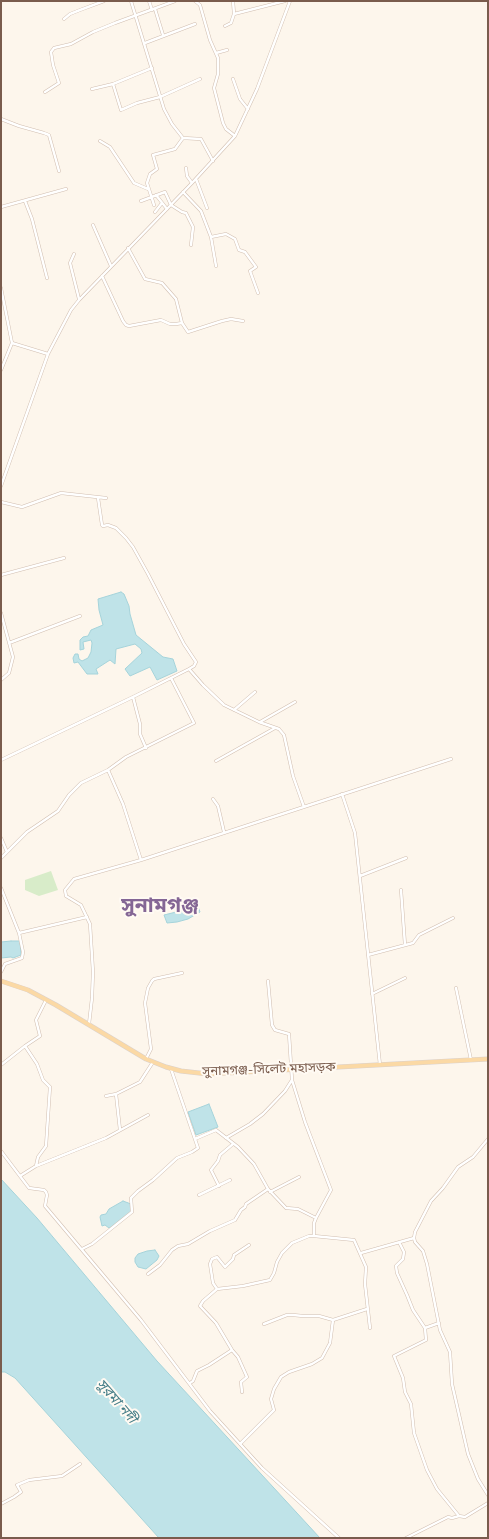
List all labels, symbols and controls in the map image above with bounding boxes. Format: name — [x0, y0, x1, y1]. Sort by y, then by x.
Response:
district label: সুনামগঞ্জ — [121, 894, 199, 920]
street label: সুনামগঞ্জ-সিলেট মহাসড়ক — [202, 1060, 336, 1080]
water label: সুরমা নদী — [92, 1377, 140, 1427]

